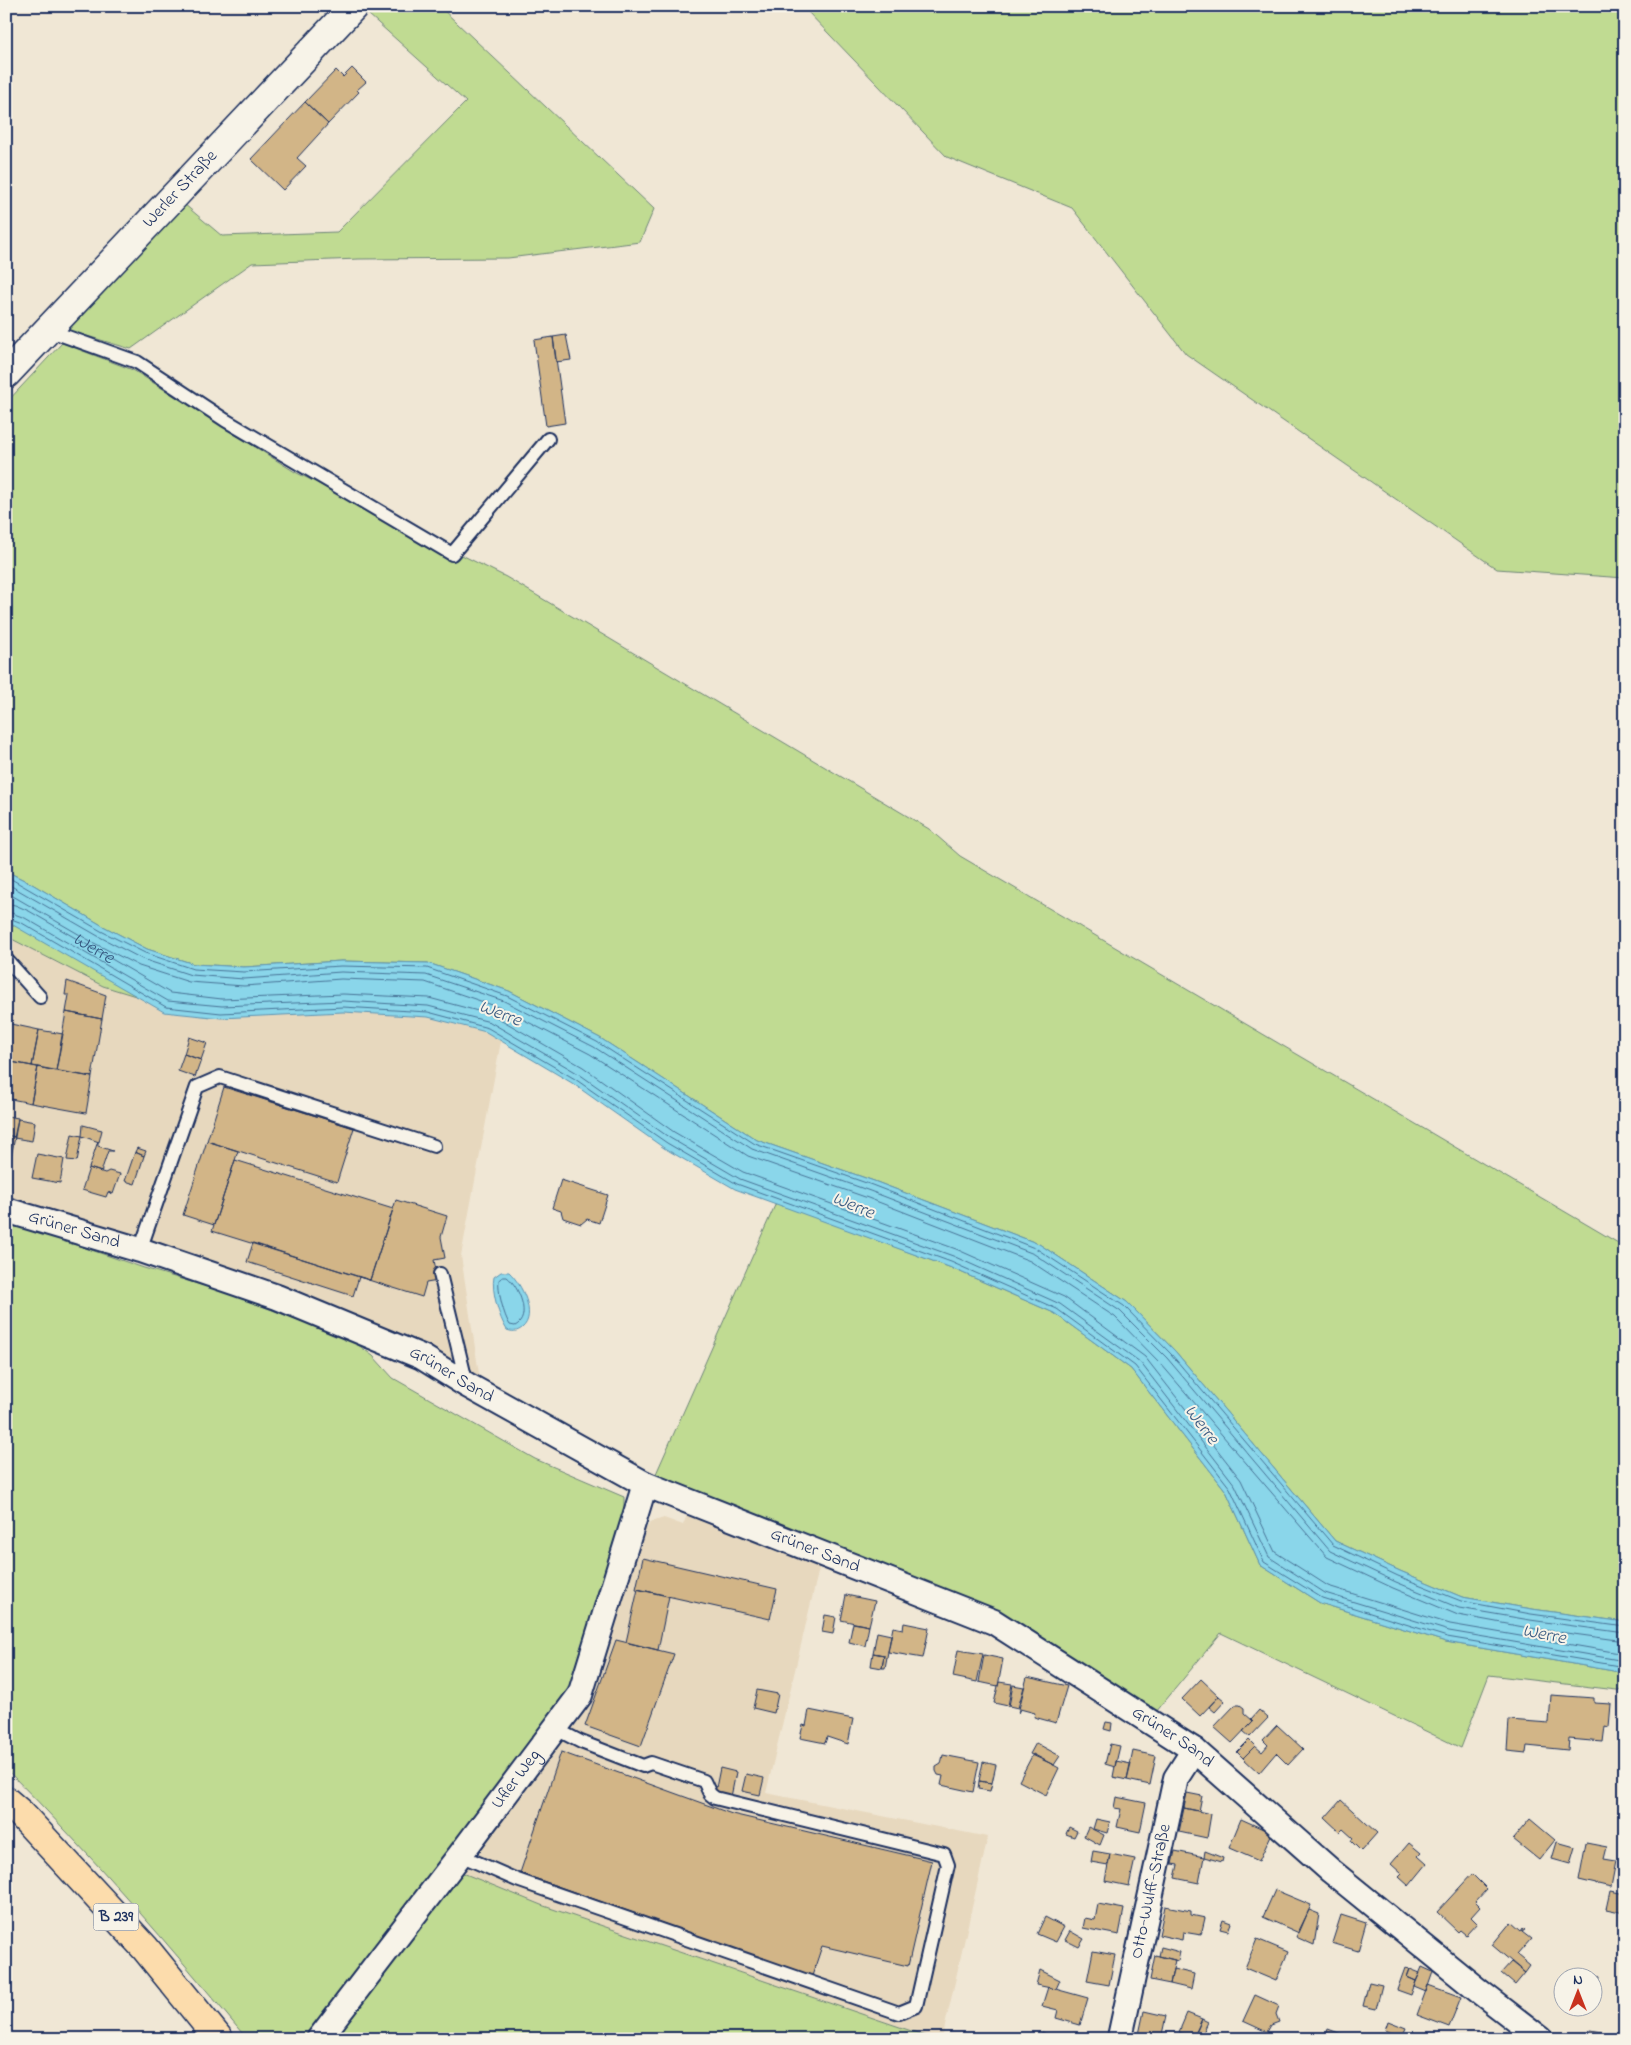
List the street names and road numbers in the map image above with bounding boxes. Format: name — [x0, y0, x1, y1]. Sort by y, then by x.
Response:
street label: Werler Straße — [137, 144, 225, 234]
street label: Grüner Sand — [25, 1204, 123, 1256]
street label: Grüner Sand — [405, 1340, 498, 1410]
street label: Grüner Sand — [766, 1522, 864, 1581]
street label: Grüner Sand — [1126, 1700, 1219, 1774]
street label: Ufler Weg — [485, 1744, 548, 1815]
street label: Otto-Wulff-Straße — [1124, 1821, 1179, 1961]
road number: B 239 — [94, 1904, 138, 1930]

